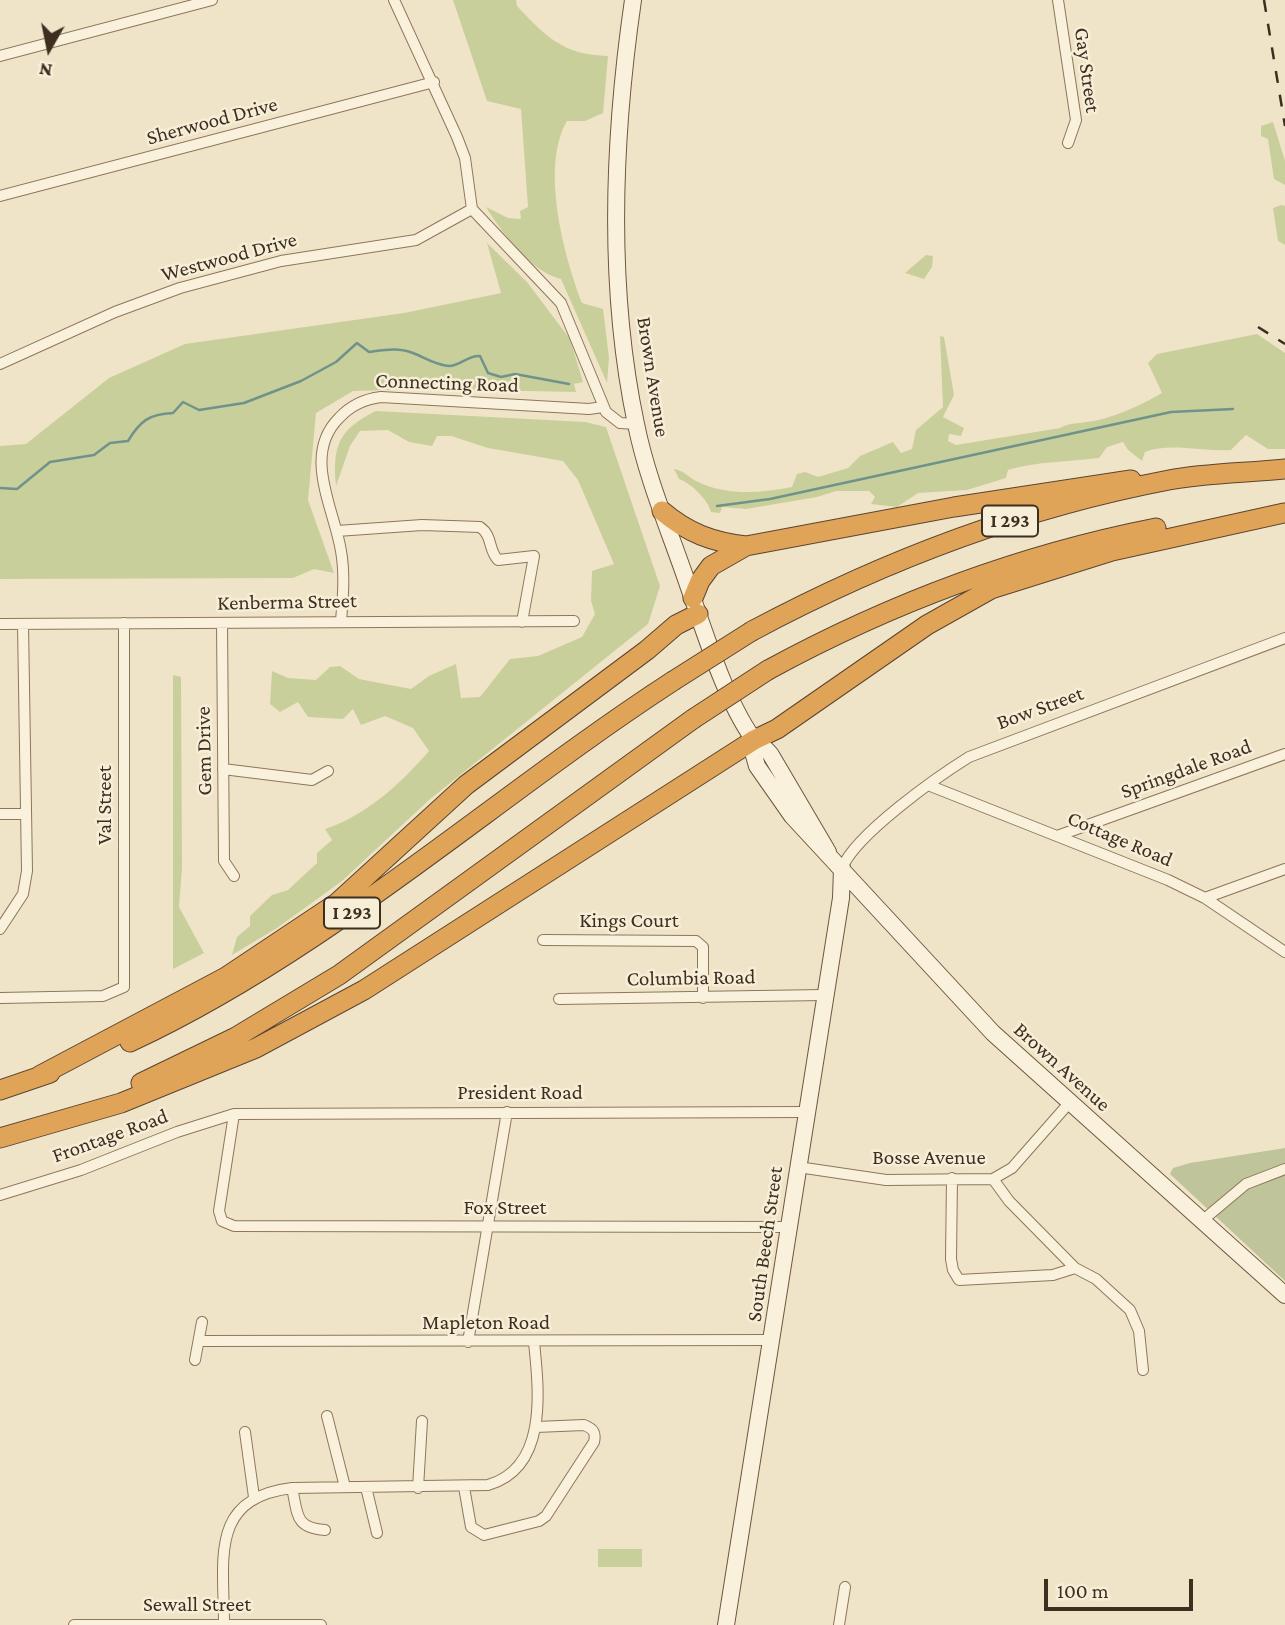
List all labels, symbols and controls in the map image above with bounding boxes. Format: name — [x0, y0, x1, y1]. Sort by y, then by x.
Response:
north arrow — [14, 14, 84, 84]
street label: Gay Street — [1069, 26, 1105, 114]
text: N — [38, 59, 54, 82]
street label: Sherwood Drive — [144, 91, 280, 151]
street label: Westwood Drive — [158, 227, 300, 287]
street label: Brown Avenue — [631, 315, 675, 439]
street label: Connecting Road — [375, 368, 519, 398]
road number: I 293 — [982, 506, 1038, 536]
street label: Kenberma Street — [217, 588, 357, 616]
street label: Bow Street — [993, 681, 1087, 735]
street label: Gem Drive — [191, 706, 217, 796]
street label: Springdale Road — [1117, 734, 1255, 804]
street label: Val Street — [92, 765, 118, 845]
street label: Cottage Road — [1064, 806, 1176, 872]
road number: I 293 — [324, 897, 380, 928]
street label: Kings Court — [579, 908, 679, 934]
street label: Columbia Road — [626, 964, 756, 992]
street label: Brown Avenue — [1008, 1017, 1116, 1117]
street label: President Road — [457, 1080, 583, 1106]
street label: Frontage Road — [49, 1103, 171, 1169]
street label: Bosse Avenue — [872, 1145, 986, 1171]
street label: South Beech Street — [742, 1165, 788, 1323]
street label: Fox Street — [463, 1195, 547, 1221]
street label: Mapleton Road — [422, 1310, 550, 1336]
scale bar — [1047, 1566, 1196, 1610]
text: 100 m — [1057, 1579, 1109, 1603]
street label: Sewall Street — [143, 1592, 251, 1618]

